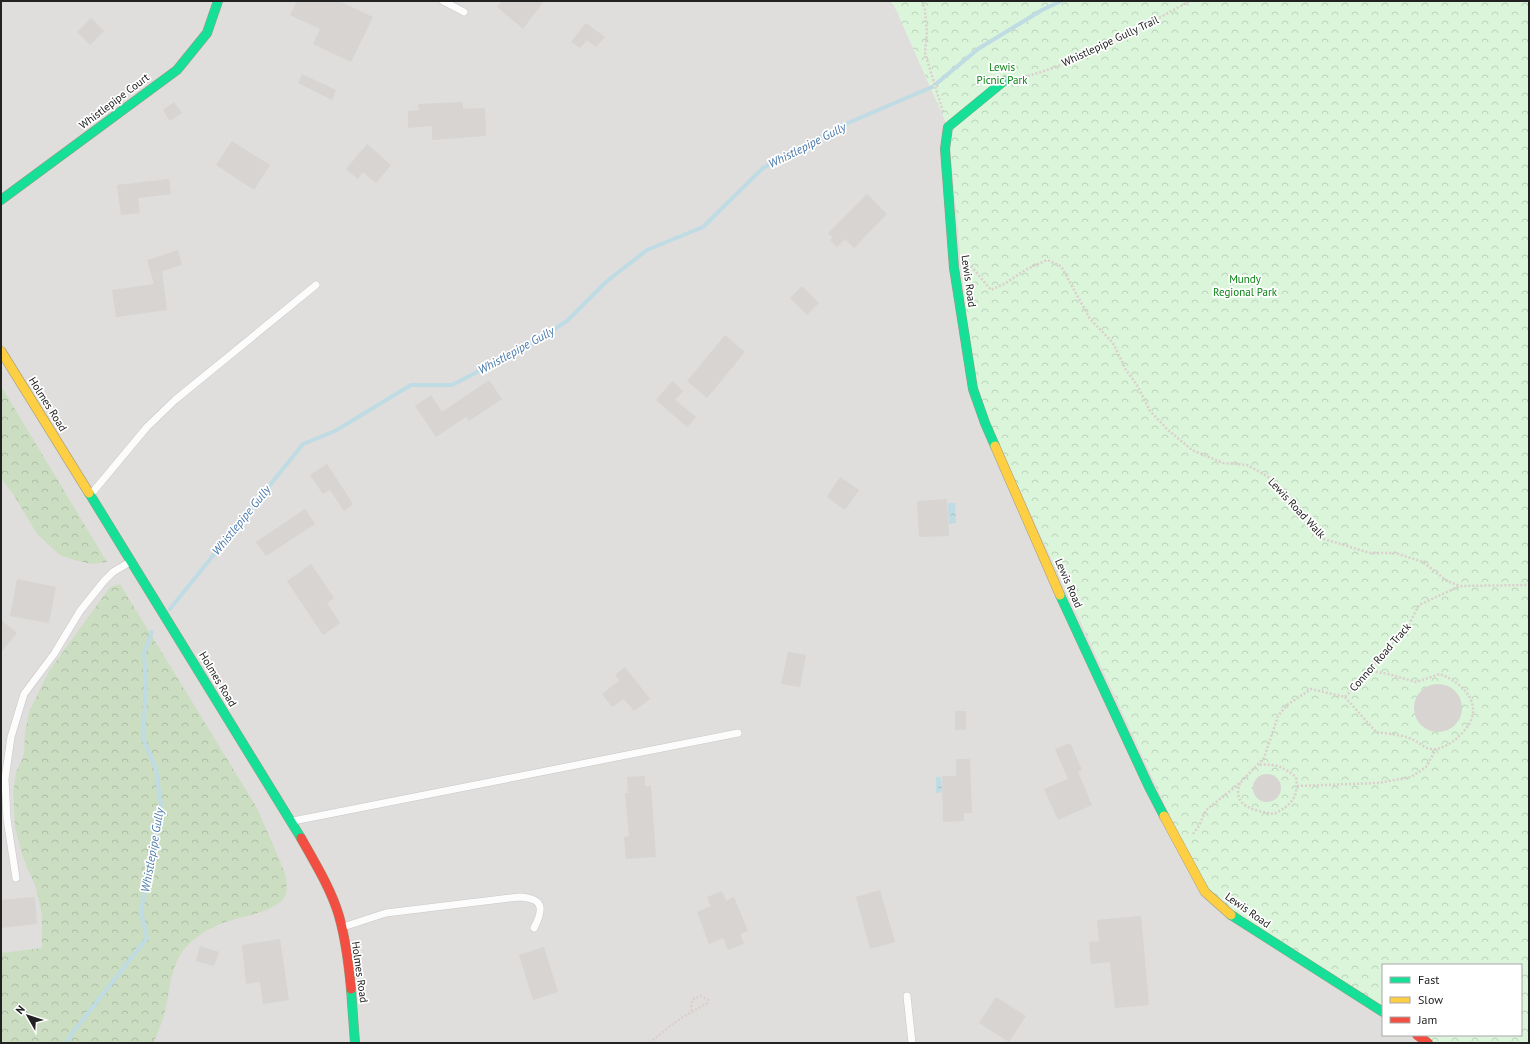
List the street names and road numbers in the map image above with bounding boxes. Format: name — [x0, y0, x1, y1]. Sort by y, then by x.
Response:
street label: Whistlepipe Gully Trail — [1059, 12, 1161, 70]
street label: Whistlepipe Court — [76, 70, 152, 132]
street label: Lewis Road — [958, 254, 980, 308]
street label: Holmes Road — [26, 374, 70, 434]
street label: Lewis Road Walk — [1265, 475, 1329, 542]
street label: Lewis Road — [1052, 556, 1086, 610]
street label: Connor Road Track — [1346, 619, 1414, 694]
street label: Holmes Road — [196, 649, 240, 709]
street label: Lewis Road — [1223, 889, 1274, 931]
street label: Holmes Road — [349, 940, 371, 1004]

